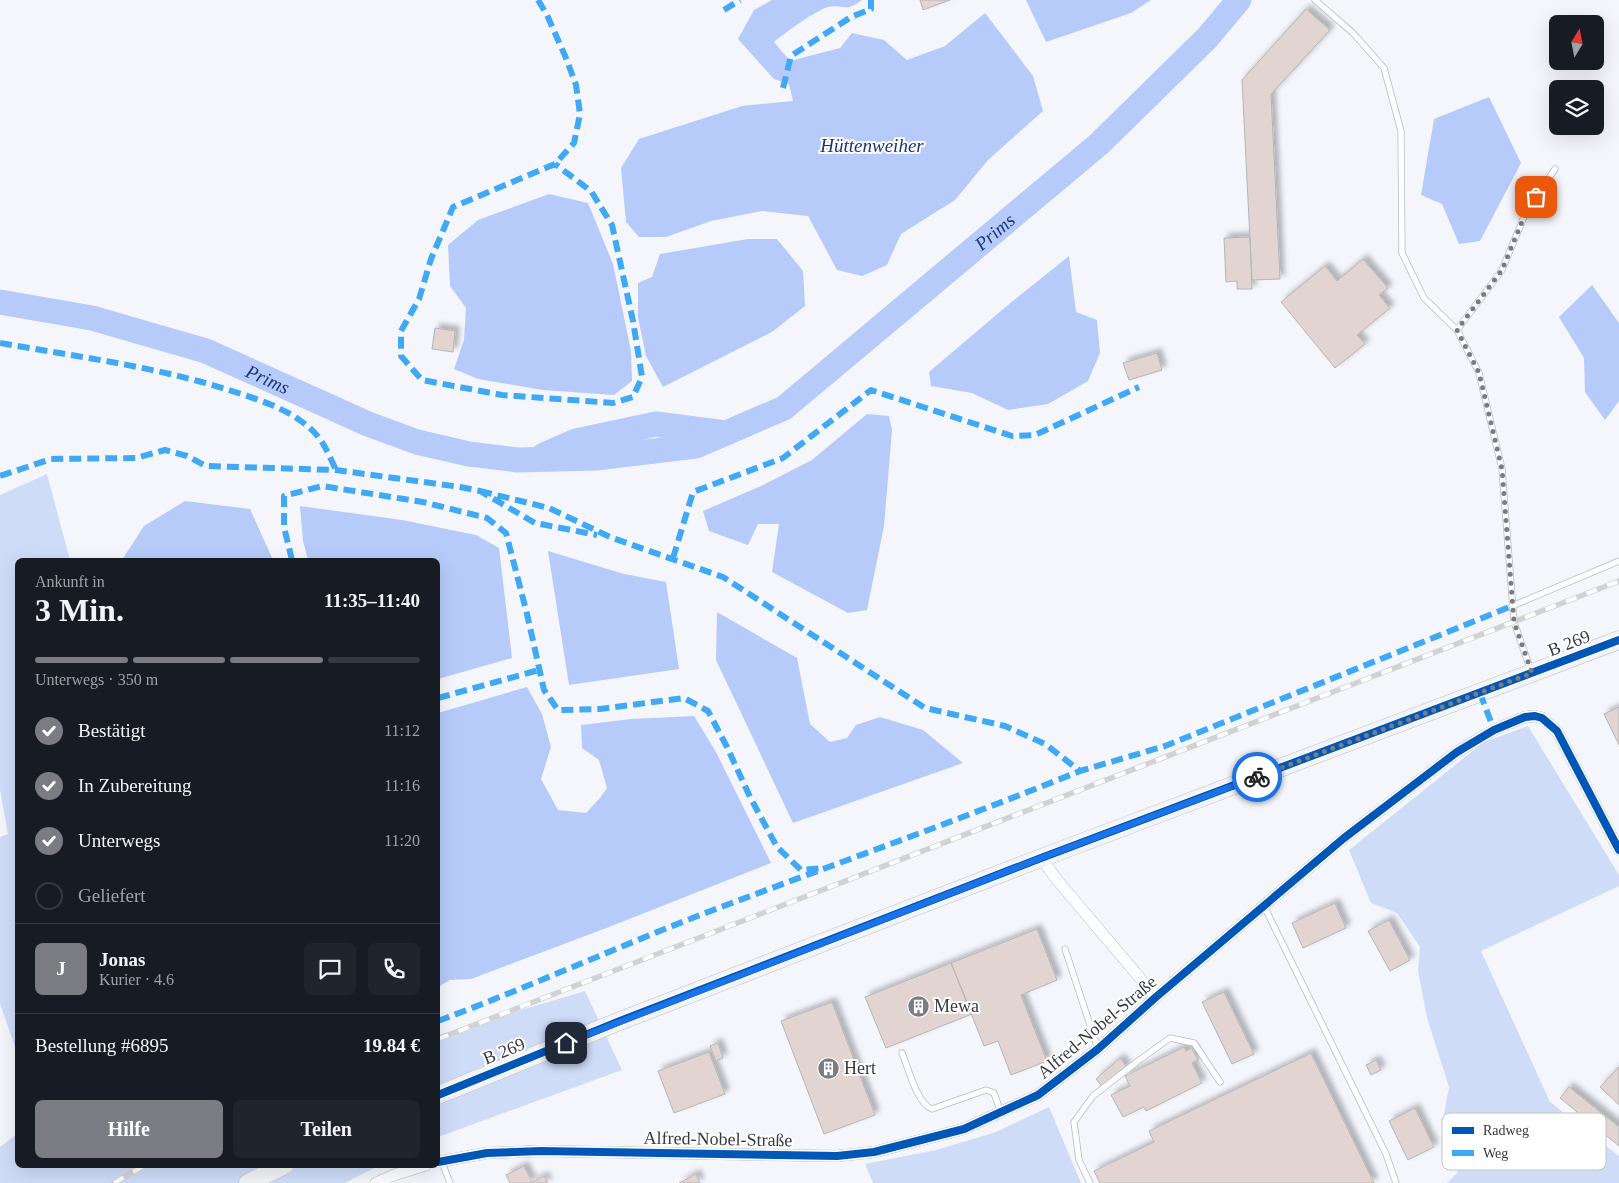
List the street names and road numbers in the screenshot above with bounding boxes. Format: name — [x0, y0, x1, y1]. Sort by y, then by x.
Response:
street label: B 269 — [1545, 626, 1593, 660]
street label: Alfred-Nobel-Straße — [1034, 971, 1160, 1083]
street label: B 269 — [480, 1034, 528, 1068]
street label: Alfred-Nobel-Straße — [643, 1128, 793, 1150]

